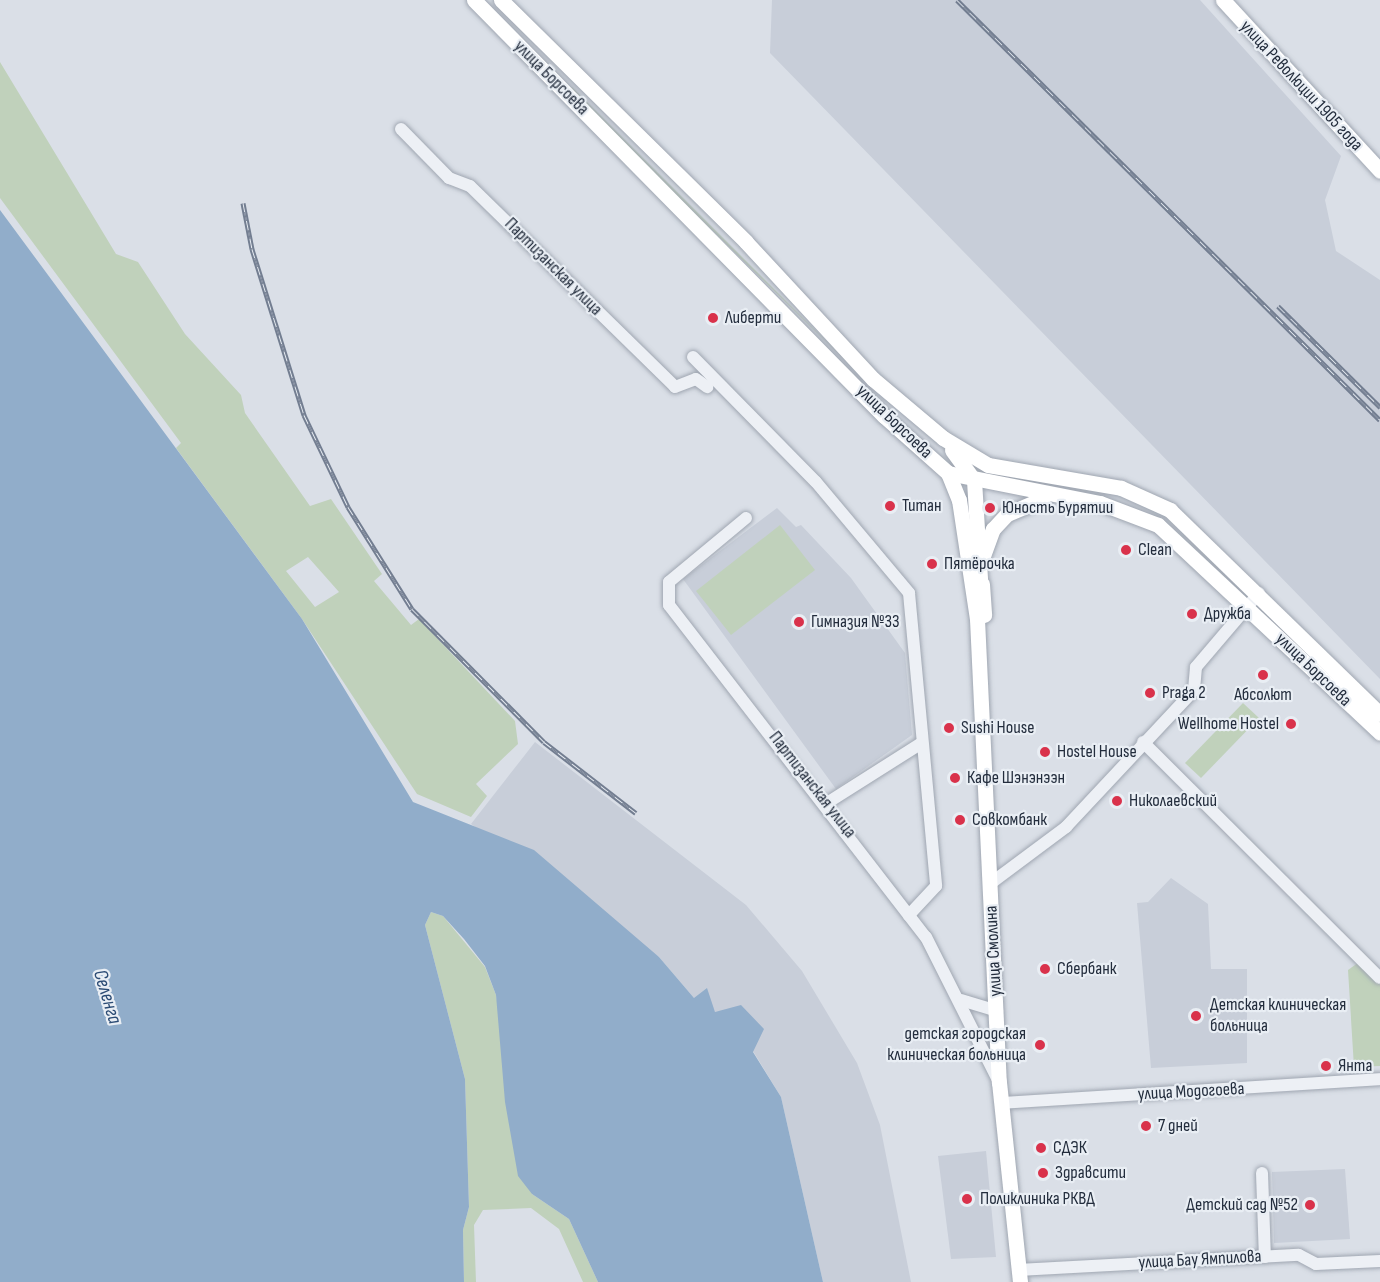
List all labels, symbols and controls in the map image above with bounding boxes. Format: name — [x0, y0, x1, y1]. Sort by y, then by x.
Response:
street label: улица Революции 1905 года — [1235, 16, 1367, 156]
street label: улица Борсоева — [509, 36, 593, 120]
street label: Партизанская улица — [500, 214, 606, 320]
place label: Либерти — [725, 307, 781, 329]
marker: Либерти — [706, 311, 720, 325]
street label: улица Борсоева — [852, 381, 936, 463]
place label: Титан — [902, 495, 942, 517]
place label: Юность Бурятии — [1002, 497, 1113, 519]
marker: Титан — [883, 499, 897, 513]
marker: Юность Бурятии — [983, 501, 997, 515]
place label: Clean — [1138, 539, 1172, 561]
marker: Clean — [1119, 543, 1133, 557]
place label: Пятёрочка — [944, 553, 1015, 575]
marker: Пятёрочка — [925, 557, 939, 571]
place label: Дружба — [1204, 603, 1251, 625]
marker: Дружба — [1185, 607, 1199, 621]
place label: Гимназия №33 — [811, 611, 900, 633]
marker: Гимназия №33 — [792, 615, 806, 629]
street label: улица Борсоева — [1271, 629, 1355, 711]
marker: Абсолют — [1256, 668, 1270, 682]
place label: Praga 2 — [1162, 682, 1206, 704]
place label: Абсолют — [1234, 684, 1292, 706]
marker: Praga 2 — [1143, 686, 1157, 700]
place label: Wellhome Hostel — [1178, 713, 1279, 735]
place label: Sushi House — [961, 717, 1034, 739]
marker: Wellhome Hostel — [1284, 717, 1298, 731]
marker: Sushi House — [942, 721, 956, 735]
street label: Партизанская улица — [764, 727, 860, 843]
place label: Hostel House — [1057, 741, 1137, 763]
marker: Hostel House — [1038, 745, 1052, 759]
place label: Кафе Шэнэнээн — [967, 767, 1065, 789]
marker: Кафе Шэнэнээн — [948, 771, 962, 785]
place label: Николаевский — [1129, 790, 1217, 812]
marker: Николаевский — [1110, 794, 1124, 808]
place label: Совкомбанк — [972, 809, 1047, 831]
marker: Совкомбанк — [953, 813, 967, 827]
street label: улица Смолина — [981, 905, 1007, 997]
place label: Сбербанк — [1057, 958, 1117, 980]
marker: Сбербанк — [1038, 962, 1052, 976]
water label: Селенга — [87, 967, 127, 1027]
place label: Детская клиническая больница — [1210, 995, 1346, 1038]
marker: Детская клиническая больница — [1187, 1007, 1205, 1025]
place label: детская городская клиническая больница — [887, 1024, 1026, 1066]
marker: детская городская клиническая больница — [1031, 1036, 1049, 1054]
place label: Янта — [1338, 1055, 1372, 1077]
marker: Янта — [1319, 1059, 1333, 1073]
street label: улица Модогоева — [1137, 1078, 1245, 1106]
place label: 7 дней — [1158, 1115, 1198, 1137]
marker: 7 дней — [1139, 1119, 1153, 1133]
place label: СДЭК — [1053, 1137, 1087, 1159]
marker: СДЭК — [1034, 1141, 1048, 1155]
place label: Здравсити — [1055, 1162, 1126, 1184]
marker: Здравсити — [1036, 1166, 1050, 1180]
place label: Поликлиника РКВД — [980, 1188, 1095, 1210]
marker: Поликлиника РКВД — [958, 1190, 976, 1208]
place label: Детский сад №52 — [1186, 1194, 1298, 1216]
marker: Детский сад №52 — [1303, 1198, 1317, 1212]
street label: улица Бау Ямпилова — [1138, 1246, 1262, 1274]

